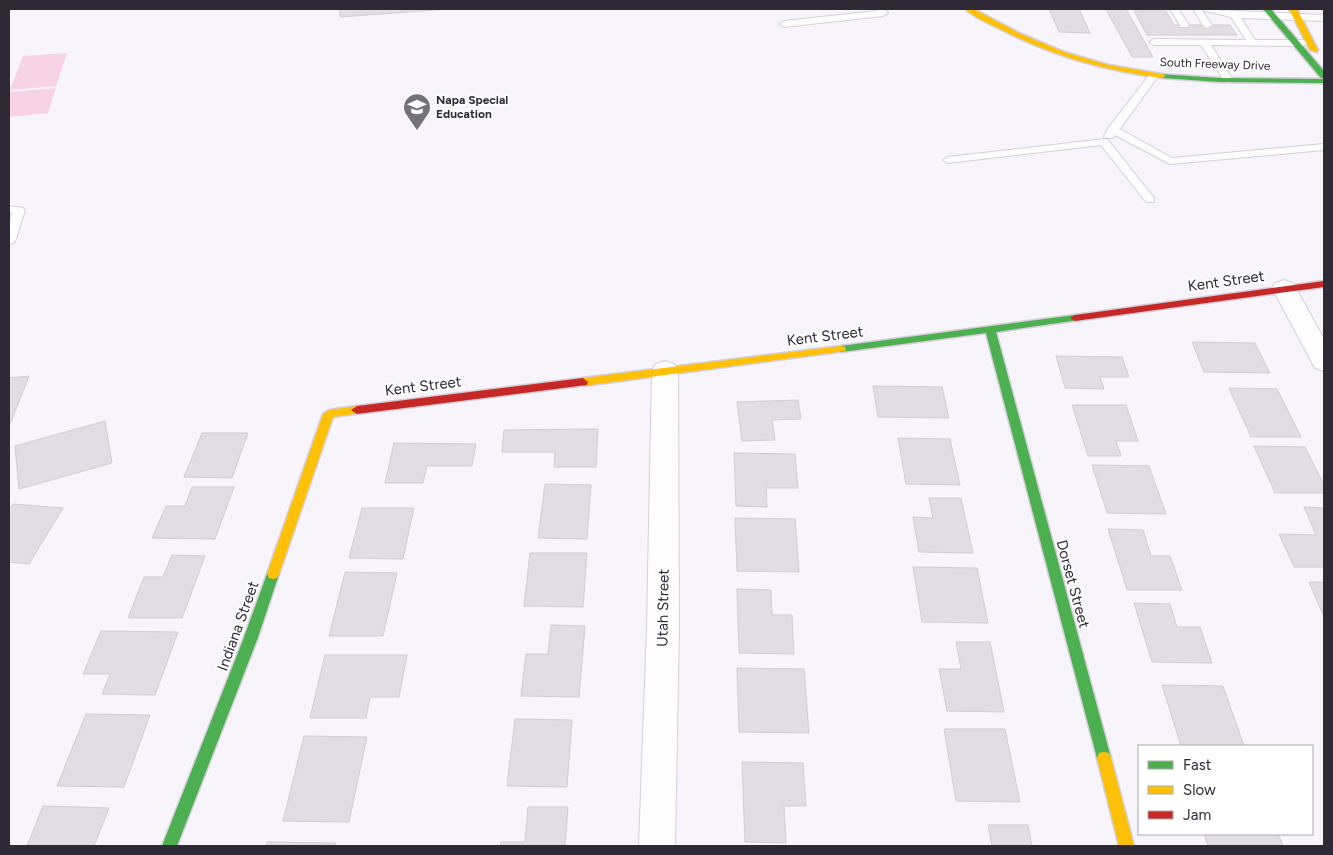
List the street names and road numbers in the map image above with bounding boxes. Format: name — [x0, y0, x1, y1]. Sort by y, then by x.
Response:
street label: South Freeway Drive — [1159, 55, 1271, 73]
street label: Kent Street — [1187, 267, 1266, 295]
street label: Kent Street — [786, 322, 865, 350]
street label: Kent Street — [384, 372, 463, 400]
street label: Dorset Street — [1053, 538, 1094, 630]
street label: Utah Street — [653, 569, 673, 647]
street label: Indiana Street — [213, 578, 263, 673]

